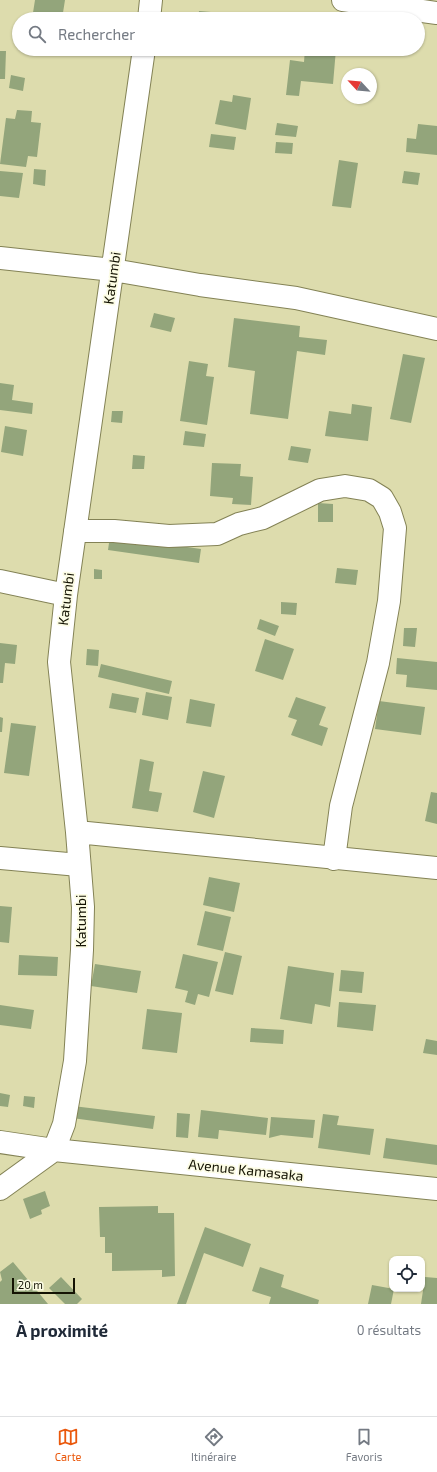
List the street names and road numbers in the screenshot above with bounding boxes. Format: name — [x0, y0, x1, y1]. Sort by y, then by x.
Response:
street label: Katumbi — [99, 251, 124, 305]
street label: Katumbi — [54, 572, 77, 626]
street label: Katumbi — [72, 895, 89, 948]
street label: Avenue Kamasaka — [188, 1155, 304, 1184]

